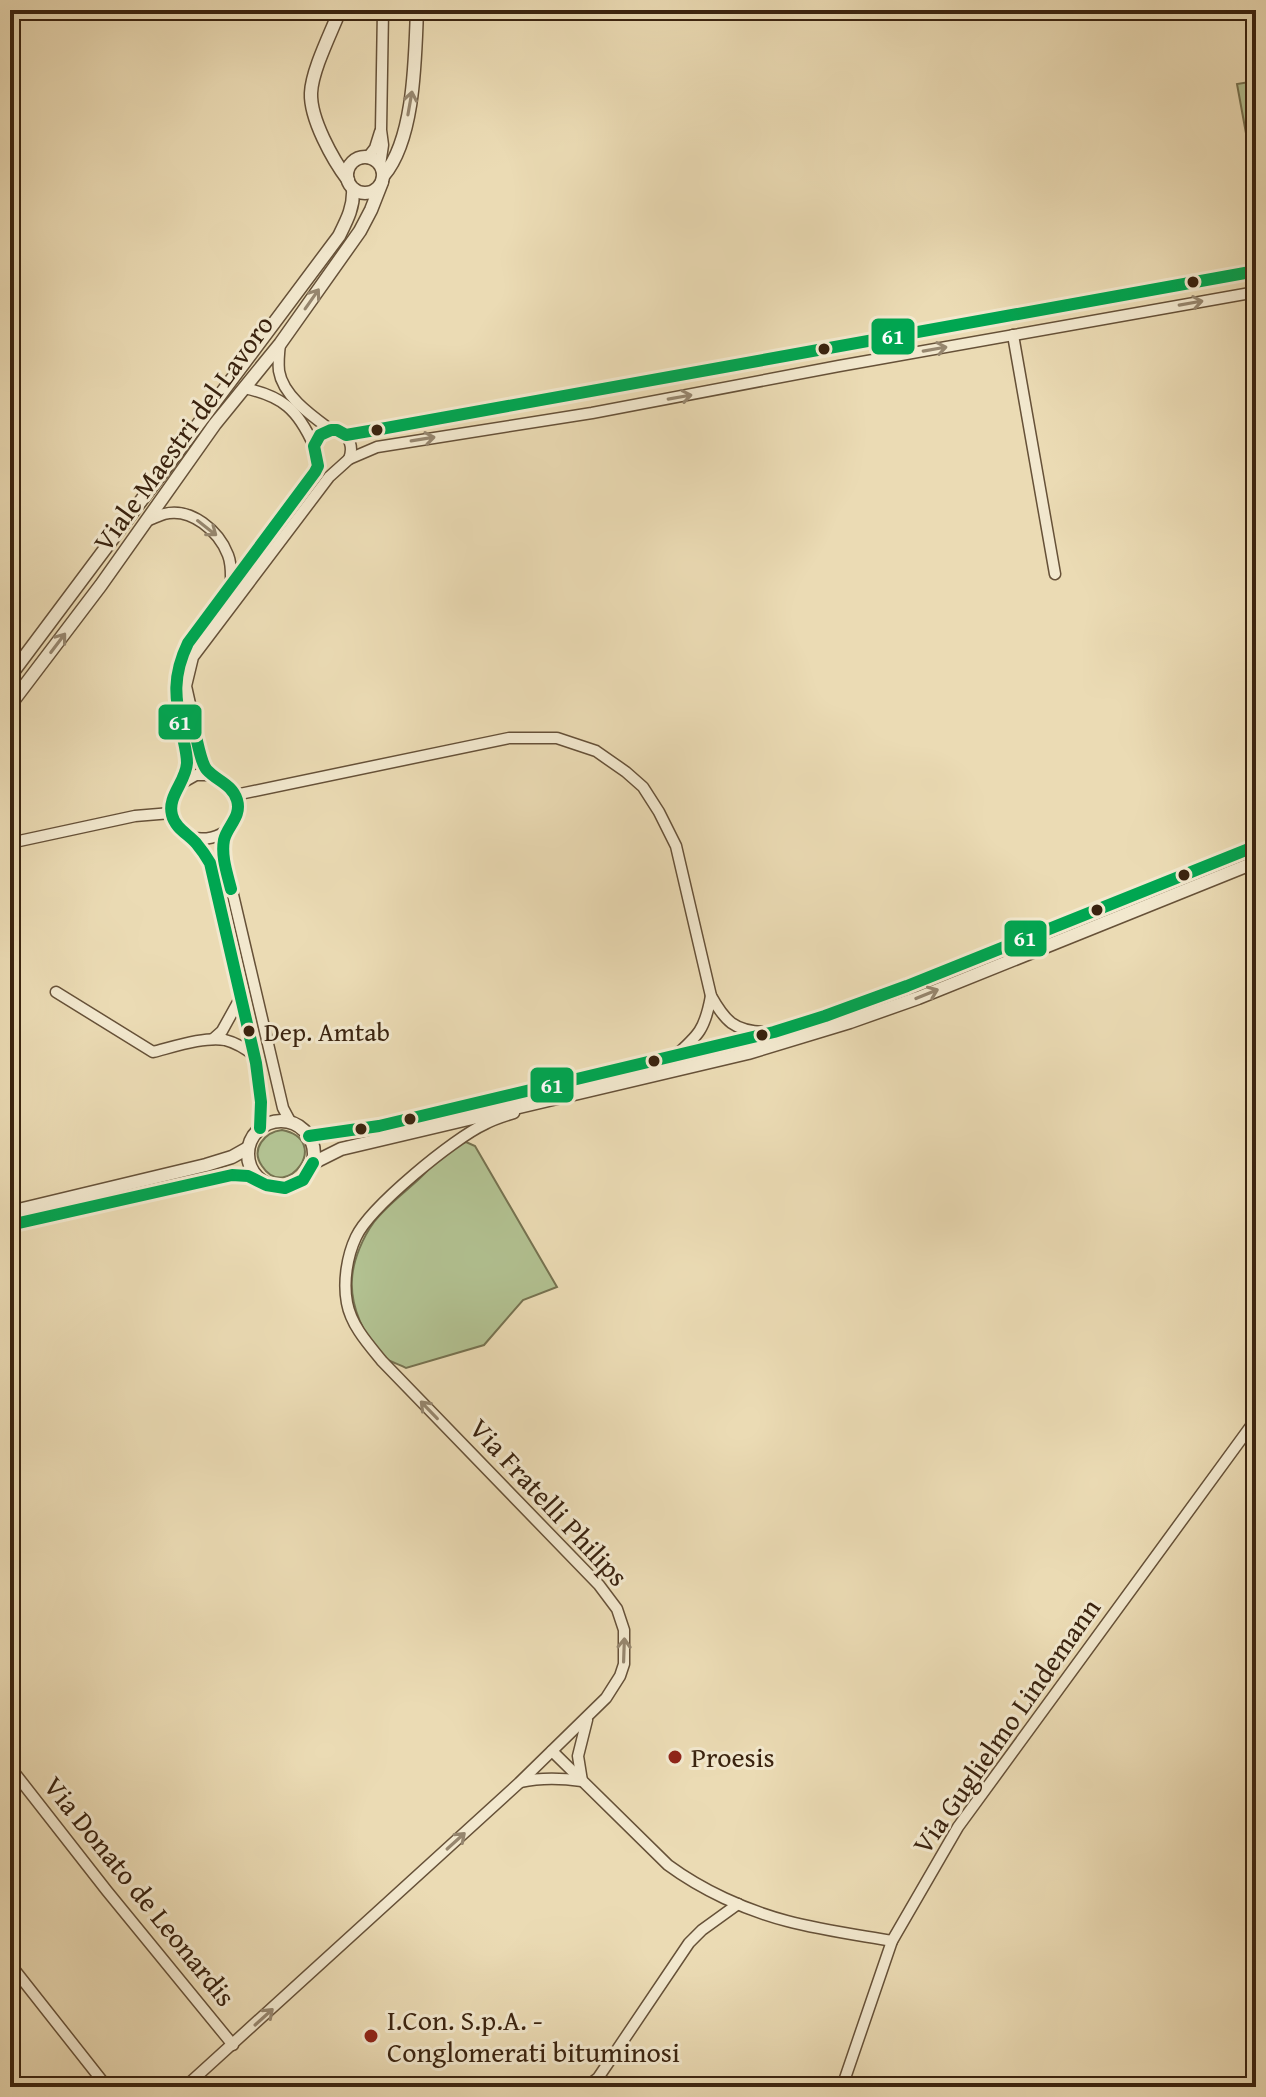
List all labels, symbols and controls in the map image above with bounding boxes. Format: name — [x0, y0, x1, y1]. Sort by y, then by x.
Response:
one-way arrow — [403, 91, 418, 116]
unlabelled marker — [1185, 274, 1201, 290]
one-way arrow — [304, 288, 320, 310]
one-way arrow — [1178, 295, 1204, 310]
street label: Viale Maestri del Lavoro — [83, 306, 283, 560]
line badge: 61 — [870, 317, 916, 356]
text: 61 — [882, 320, 904, 352]
one-way arrow — [922, 340, 948, 355]
unlabelled marker — [816, 341, 832, 357]
one-way arrow — [667, 388, 692, 403]
unlabelled marker — [369, 422, 385, 438]
one-way arrow — [410, 431, 435, 446]
one-way arrow — [196, 519, 217, 537]
one-way arrow — [49, 633, 66, 654]
line badge: 61 — [157, 703, 203, 741]
text: 61 — [169, 706, 191, 738]
unlabelled marker — [1176, 867, 1192, 883]
unlabelled marker — [1089, 902, 1105, 918]
line badge: 61 — [1003, 919, 1048, 958]
text: 61 — [1014, 922, 1036, 954]
one-way arrow — [914, 986, 939, 1001]
place label: Dep. Amtab — [264, 1012, 390, 1051]
marker: Dep. Amtab — [241, 1023, 257, 1039]
unlabelled marker — [754, 1027, 770, 1043]
unlabelled marker — [646, 1053, 662, 1069]
line badge: 61 — [529, 1066, 575, 1104]
text: 61 — [541, 1069, 563, 1101]
unlabelled marker — [402, 1111, 418, 1127]
unlabelled marker — [353, 1121, 369, 1137]
one-way arrow — [420, 1400, 439, 1420]
street label: Via Fratelli Philips — [460, 1408, 638, 1595]
street label: Via Guglielmo Lindemann — [902, 1589, 1110, 1862]
one-way arrow — [616, 1637, 631, 1664]
place label: Proesis — [691, 1736, 775, 1777]
marker: Proesis — [666, 1748, 684, 1766]
street label: Via Donato de Leonardis — [35, 1767, 246, 2015]
one-way arrow — [445, 1832, 465, 1850]
place label: I.Con. S.p.A. - Conglomerati bituminosi — [387, 1999, 680, 2072]
one-way arrow — [253, 2008, 273, 2026]
marker: I.Con. S.p.A. - Conglomerati bituminosi — [362, 2027, 380, 2045]

